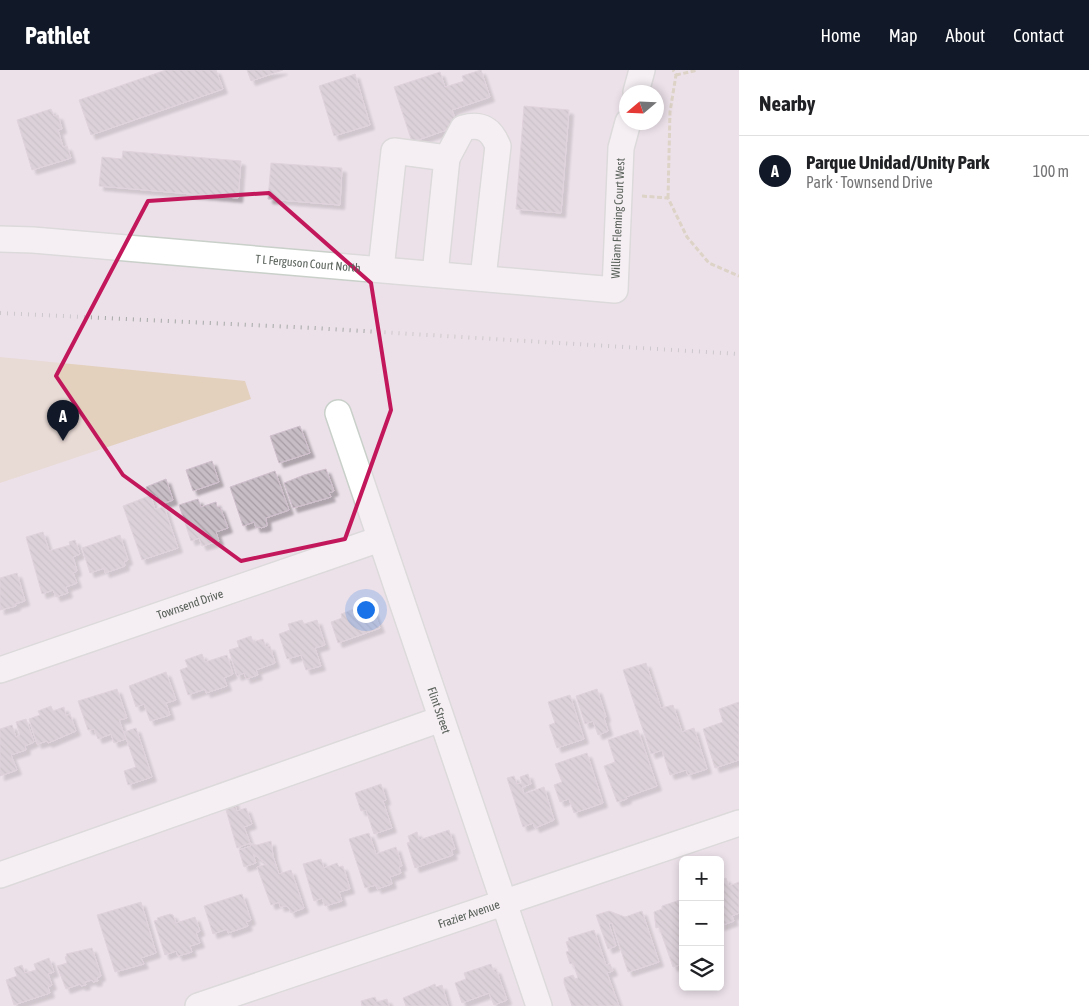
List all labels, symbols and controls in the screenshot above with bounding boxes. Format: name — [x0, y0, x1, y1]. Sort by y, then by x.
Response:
text: Pathlet — [25, 22, 90, 49]
text: Home — [821, 25, 861, 46]
text: Map — [889, 25, 918, 46]
text: About — [946, 25, 985, 46]
text: Contact — [1013, 25, 1064, 46]
north arrow — [619, 85, 664, 130]
text: Nearby — [759, 91, 815, 115]
text: Parque Unidad/Unity Park — [806, 151, 989, 173]
street label: William Fleming Court West — [608, 157, 628, 279]
text: A — [771, 162, 779, 180]
text: 100 m — [1033, 162, 1069, 180]
text: Park · Townsend Drive — [806, 173, 933, 191]
street label: T L Ferguson Court North — [255, 252, 361, 275]
pin: A — [47, 400, 79, 441]
street label: Townsend Drive — [155, 587, 225, 622]
your location — [353, 597, 379, 623]
street label: Flint Street — [424, 685, 453, 736]
map controls — [679, 856, 724, 991]
button: + — [679, 856, 724, 901]
street label: Frazier Avenue — [436, 897, 502, 931]
button: − — [679, 901, 724, 946]
button: layers — [679, 946, 724, 991]

